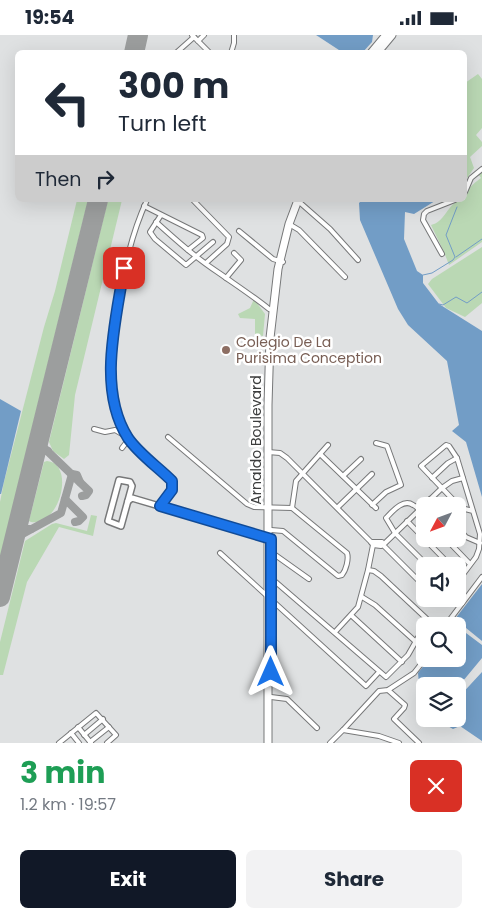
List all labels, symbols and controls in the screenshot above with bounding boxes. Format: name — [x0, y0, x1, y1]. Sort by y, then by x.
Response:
text: 19:54 — [25, 4, 74, 31]
text: 300 m — [118, 61, 229, 110]
icon: left — [35, 70, 100, 135]
text: Turn left — [118, 108, 206, 139]
icon: right — [91, 165, 119, 193]
text: Then — [35, 166, 81, 193]
pin — [103, 247, 145, 289]
icon: arrive — [110, 254, 138, 282]
place label: Colegio De La Purisima Conception — [236, 332, 382, 368]
marker: Colegio De La Purisima Conception — [220, 344, 232, 356]
street label: Arnaldo Boulevard — [246, 375, 266, 505]
north arrow — [416, 497, 466, 547]
map controls — [416, 497, 466, 727]
button: sound — [416, 557, 466, 607]
button: search — [416, 617, 466, 667]
position arrow — [244, 645, 296, 697]
button: layers — [416, 677, 466, 727]
text: 3 min — [20, 751, 105, 794]
button: close — [410, 760, 462, 812]
text: 1.2 km · 19:57 — [20, 793, 116, 816]
button: Exit — [20, 850, 236, 908]
button: Share — [246, 850, 462, 908]

